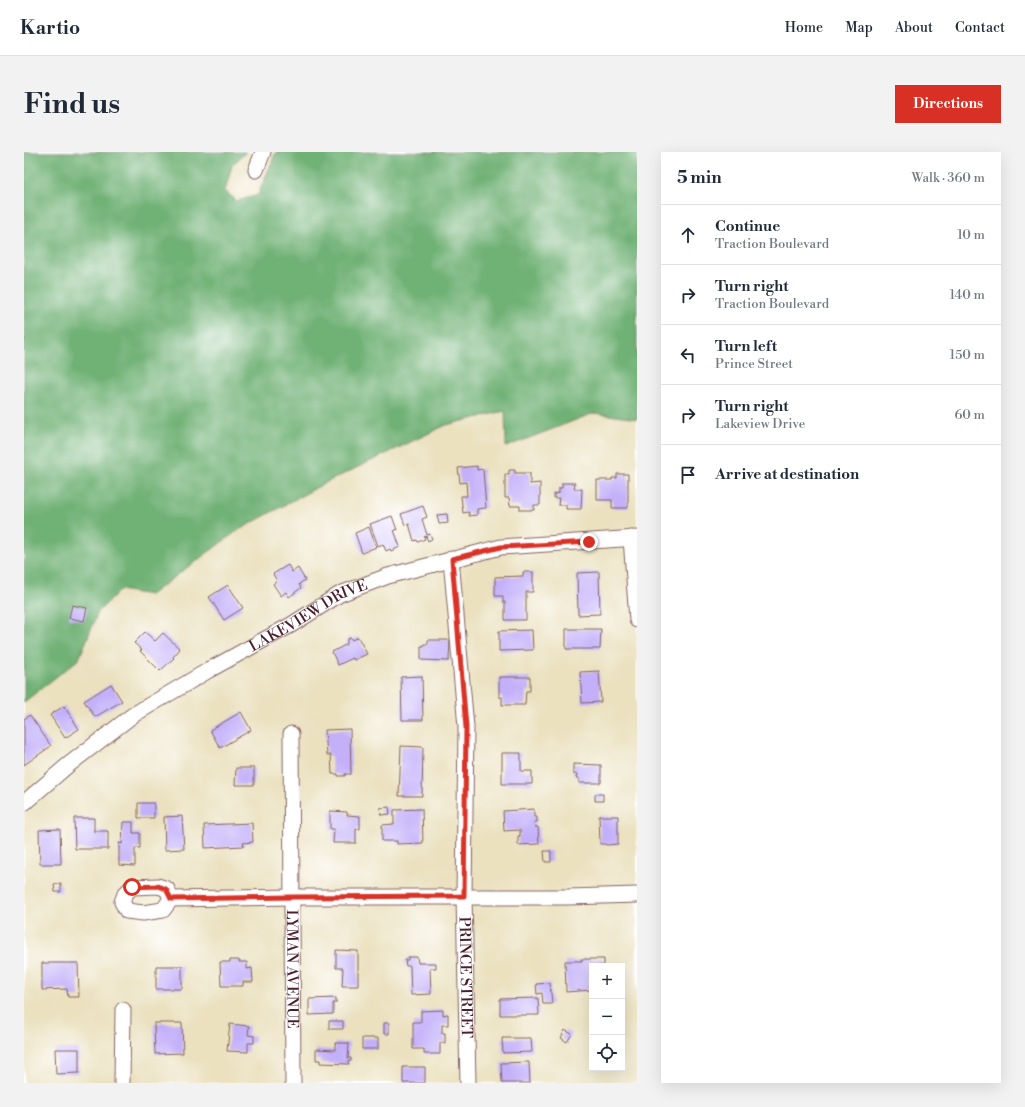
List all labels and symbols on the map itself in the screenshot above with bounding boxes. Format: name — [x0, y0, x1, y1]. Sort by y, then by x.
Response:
route end — [580, 533, 598, 551]
street label: LAKEVIEW DRIVE — [246, 576, 370, 656]
route start — [123, 878, 141, 896]
street label: LYMAN AVENUE — [282, 909, 302, 1029]
street label: PRINCE STREET — [454, 916, 476, 1039]

